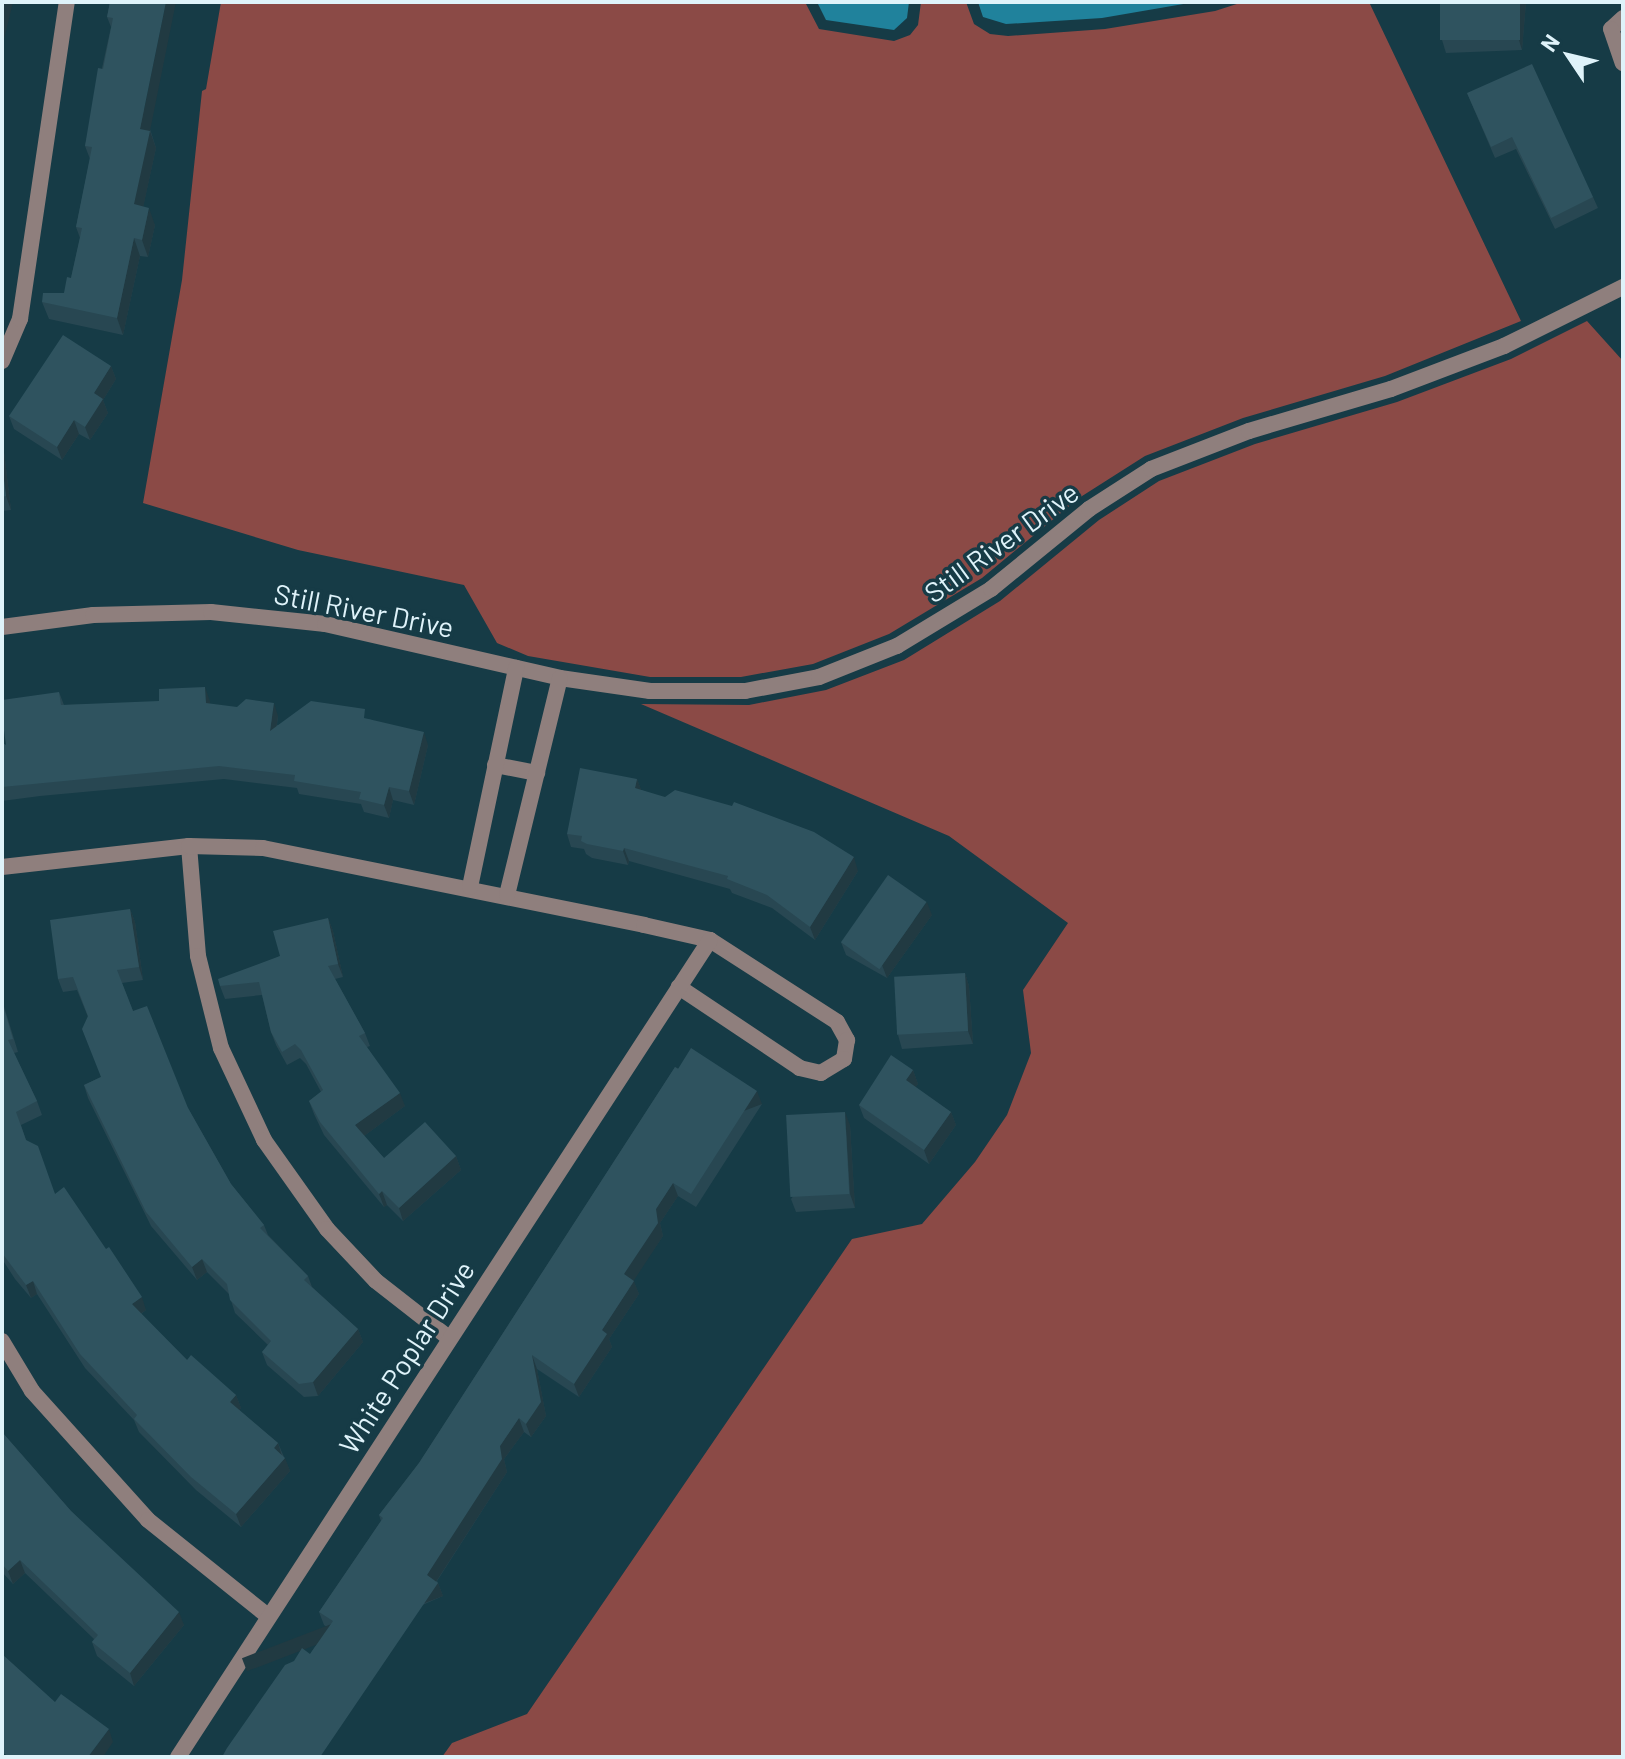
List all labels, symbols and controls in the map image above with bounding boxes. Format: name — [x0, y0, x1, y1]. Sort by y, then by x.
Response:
north arrow — [1529, 16, 1609, 96]
text: N — [1534, 29, 1564, 56]
street label: Still River Drive — [917, 475, 1085, 609]
street label: Still River Drive — [271, 576, 457, 644]
street label: White Poplar Drive — [331, 1254, 481, 1460]

